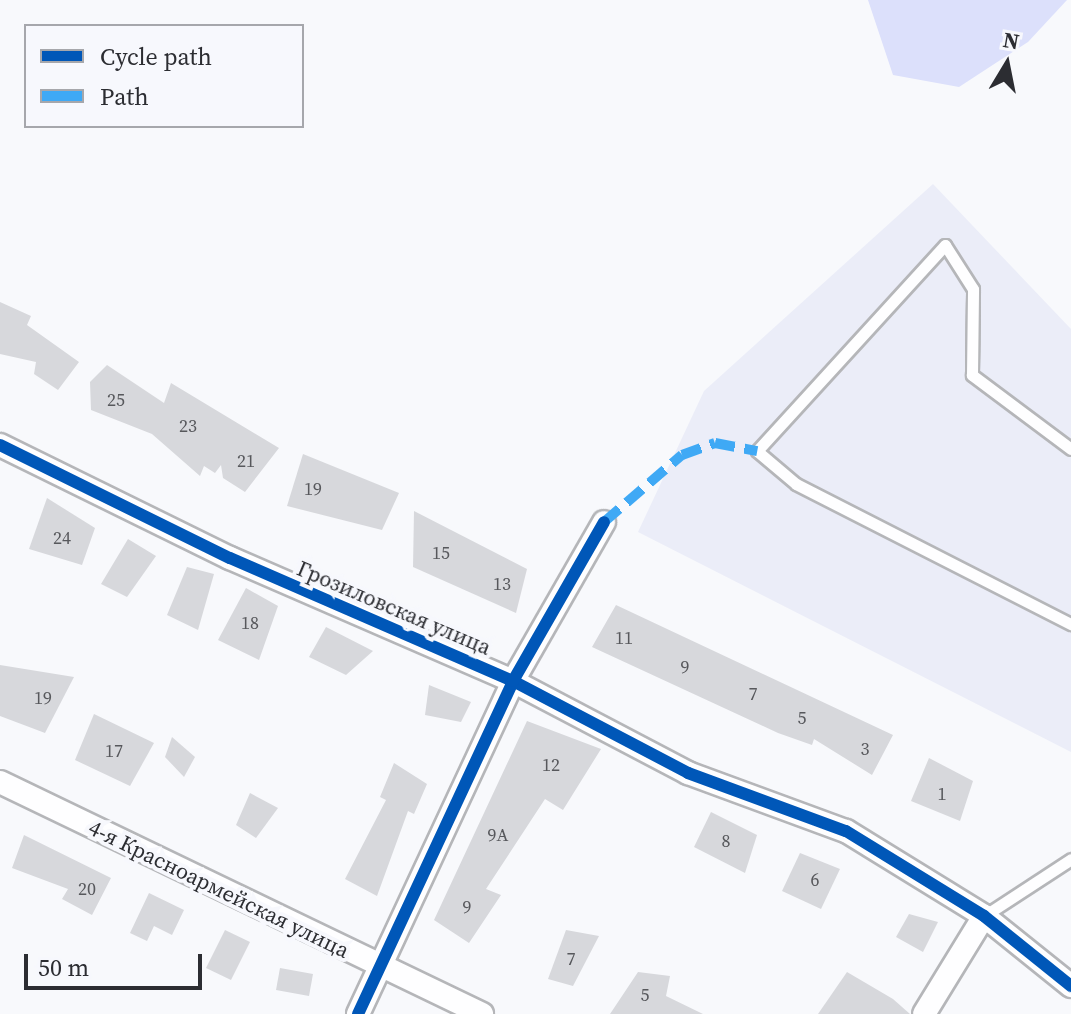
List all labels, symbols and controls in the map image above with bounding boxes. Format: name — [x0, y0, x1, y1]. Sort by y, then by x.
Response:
legend — [24, 24, 304, 128]
north arrow — [967, 24, 1047, 104]
text: N — [1001, 24, 1022, 57]
text: Cycle path — [100, 40, 212, 73]
text: Path — [100, 80, 149, 113]
house number: 25 — [107, 389, 125, 411]
house number: 23 — [179, 415, 197, 437]
house number: 21 — [237, 450, 255, 472]
house number: 19 — [304, 478, 322, 500]
house number: 24 — [53, 527, 71, 549]
house number: 15 — [432, 542, 450, 564]
street label: Грозиловская улица — [293, 555, 495, 661]
house number: 13 — [493, 573, 511, 595]
house number: 18 — [241, 612, 259, 634]
house number: 11 — [615, 627, 633, 649]
house number: 9 — [681, 656, 689, 678]
house number: 7 — [749, 683, 757, 705]
house number: 19 — [34, 687, 52, 709]
house number: 5 — [798, 707, 806, 729]
house number: 3 — [861, 738, 869, 760]
house number: 17 — [105, 740, 123, 762]
house number: 12 — [542, 754, 560, 776]
house number: 1 — [938, 783, 946, 805]
street label: 4-я Красноармейская улица — [85, 814, 353, 964]
house number: 9А — [488, 824, 508, 846]
house number: 8 — [722, 830, 730, 852]
house number: 6 — [811, 869, 819, 891]
house number: 20 — [78, 878, 96, 900]
house number: 9 — [463, 896, 471, 918]
scale bar — [28, 938, 206, 988]
house number: 7 — [567, 948, 575, 970]
text: 50 m — [38, 951, 89, 984]
house number: 5 — [641, 984, 649, 1006]

